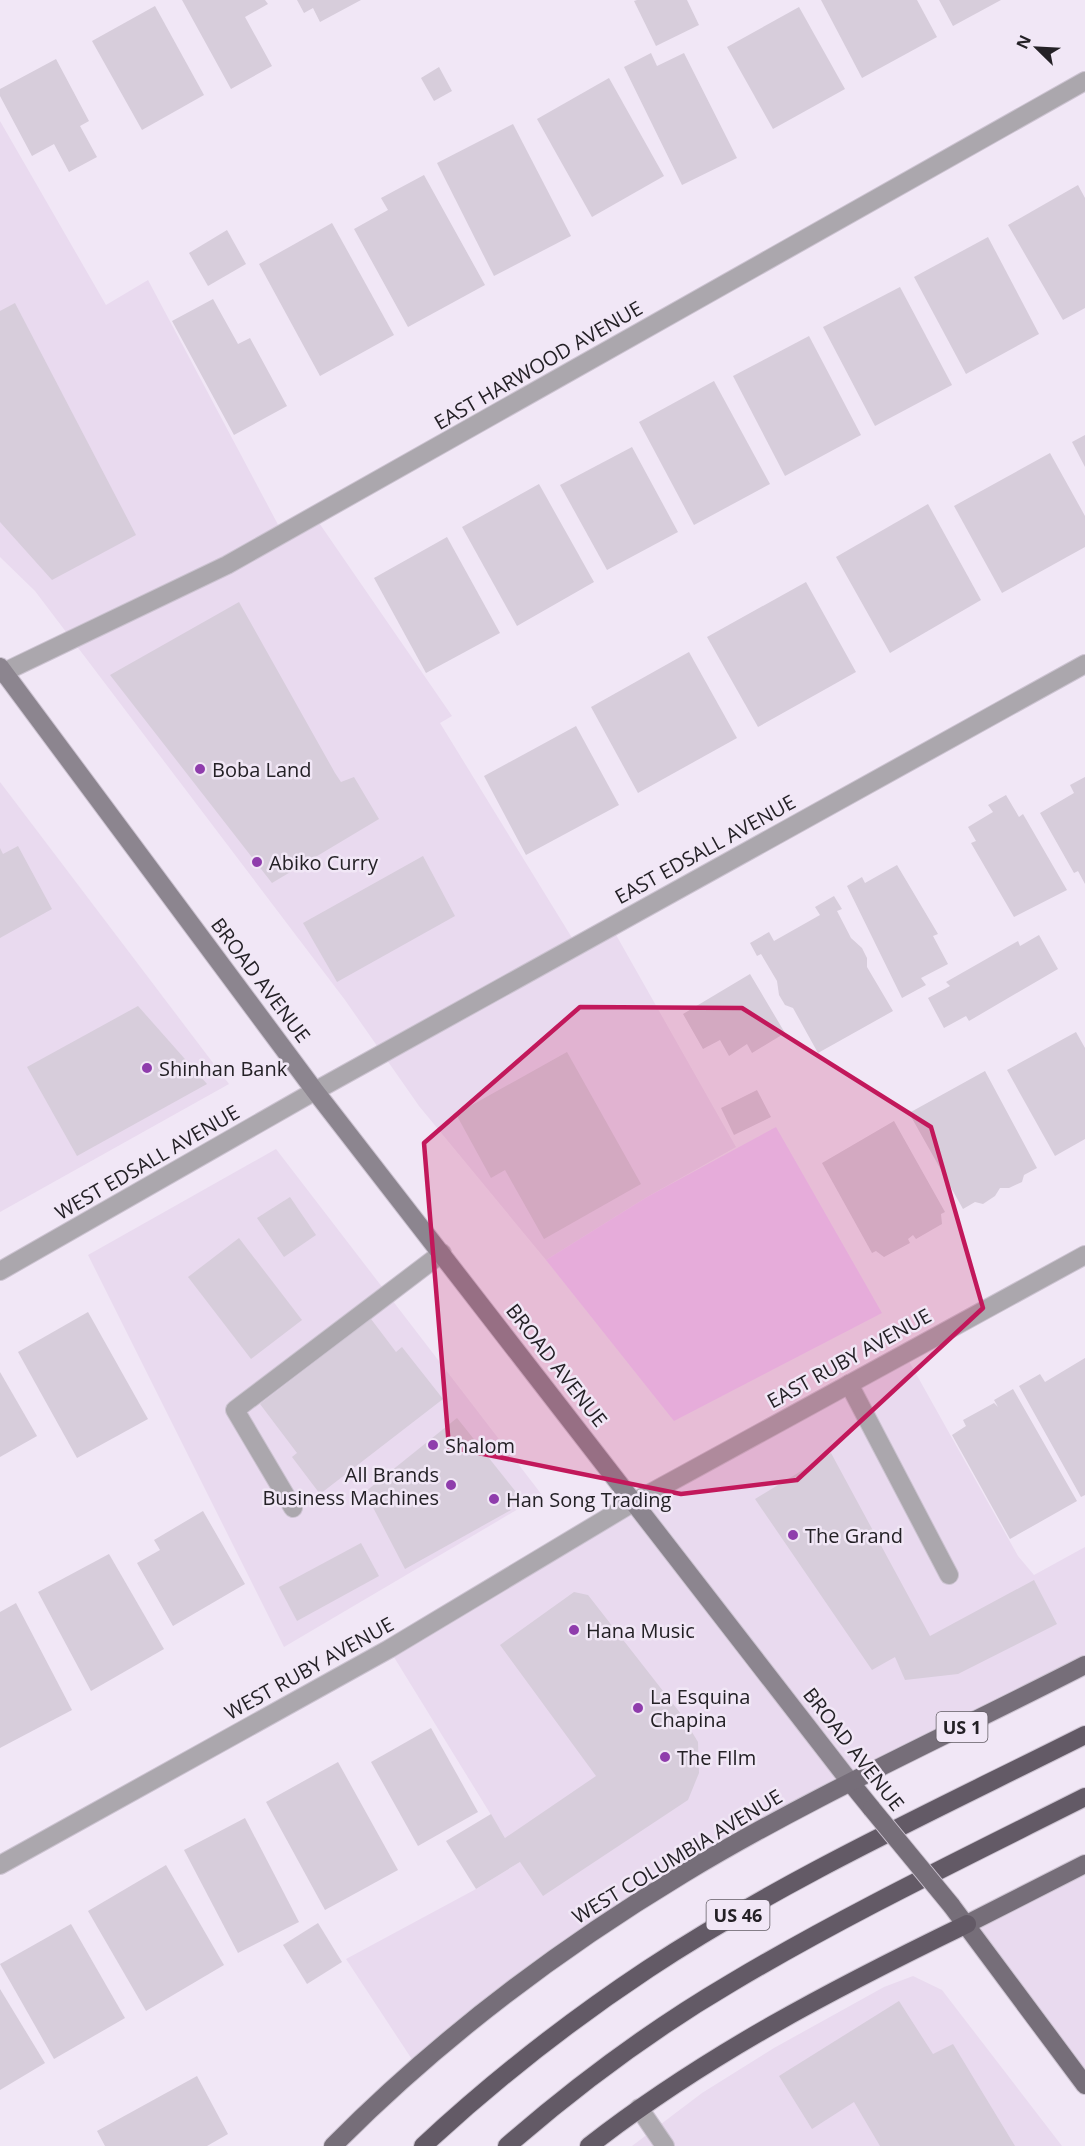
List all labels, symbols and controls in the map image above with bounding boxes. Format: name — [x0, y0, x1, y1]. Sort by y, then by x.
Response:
north arrow — [1007, 18, 1067, 78]
text: N — [1011, 31, 1036, 52]
street label: EAST HARWOOD AVENUE — [429, 294, 647, 436]
place label: Boba Land — [212, 756, 312, 783]
marker: Boba Land — [193, 762, 207, 776]
street label: EAST EDSALL AVENUE — [610, 788, 800, 910]
place label: Abiko Curry — [269, 849, 379, 876]
marker: Abiko Curry — [250, 855, 264, 869]
street label: BROAD AVENUE — [205, 912, 317, 1048]
place label: Shinhan Bank — [159, 1055, 288, 1082]
marker: Shinhan Bank — [140, 1061, 154, 1075]
street label: WEST EDSALL AVENUE — [50, 1098, 244, 1226]
street label: BROAD AVENUE — [500, 1298, 614, 1432]
street label: EAST RUBY AVENUE — [762, 1302, 936, 1414]
place label: Shalom — [445, 1432, 515, 1459]
marker: Shalom — [426, 1438, 440, 1452]
place label: All Brands Business Machines — [262, 1461, 439, 1511]
marker: All Brands Business Machines — [444, 1478, 458, 1492]
place label: Han Song Trading — [506, 1486, 671, 1513]
marker: Han Song Trading — [487, 1492, 501, 1506]
place label: The Grand — [805, 1522, 903, 1549]
marker: The Grand — [786, 1528, 800, 1542]
street label: WEST RUBY AVENUE — [220, 1610, 398, 1726]
place label: Hana Music — [586, 1617, 695, 1644]
marker: Hana Music — [567, 1623, 581, 1637]
street label: BROAD AVENUE — [797, 1682, 911, 1816]
place label: La Esquina Chapina — [650, 1683, 750, 1733]
marker: La Esquina Chapina — [631, 1701, 645, 1715]
road number: US 1 — [936, 1712, 988, 1742]
place label: The FIlm — [677, 1744, 756, 1771]
marker: The FIlm — [658, 1750, 672, 1764]
street label: WEST COLUMBIA AVENUE — [567, 1782, 787, 1930]
road number: US 46 — [706, 1900, 770, 1930]

